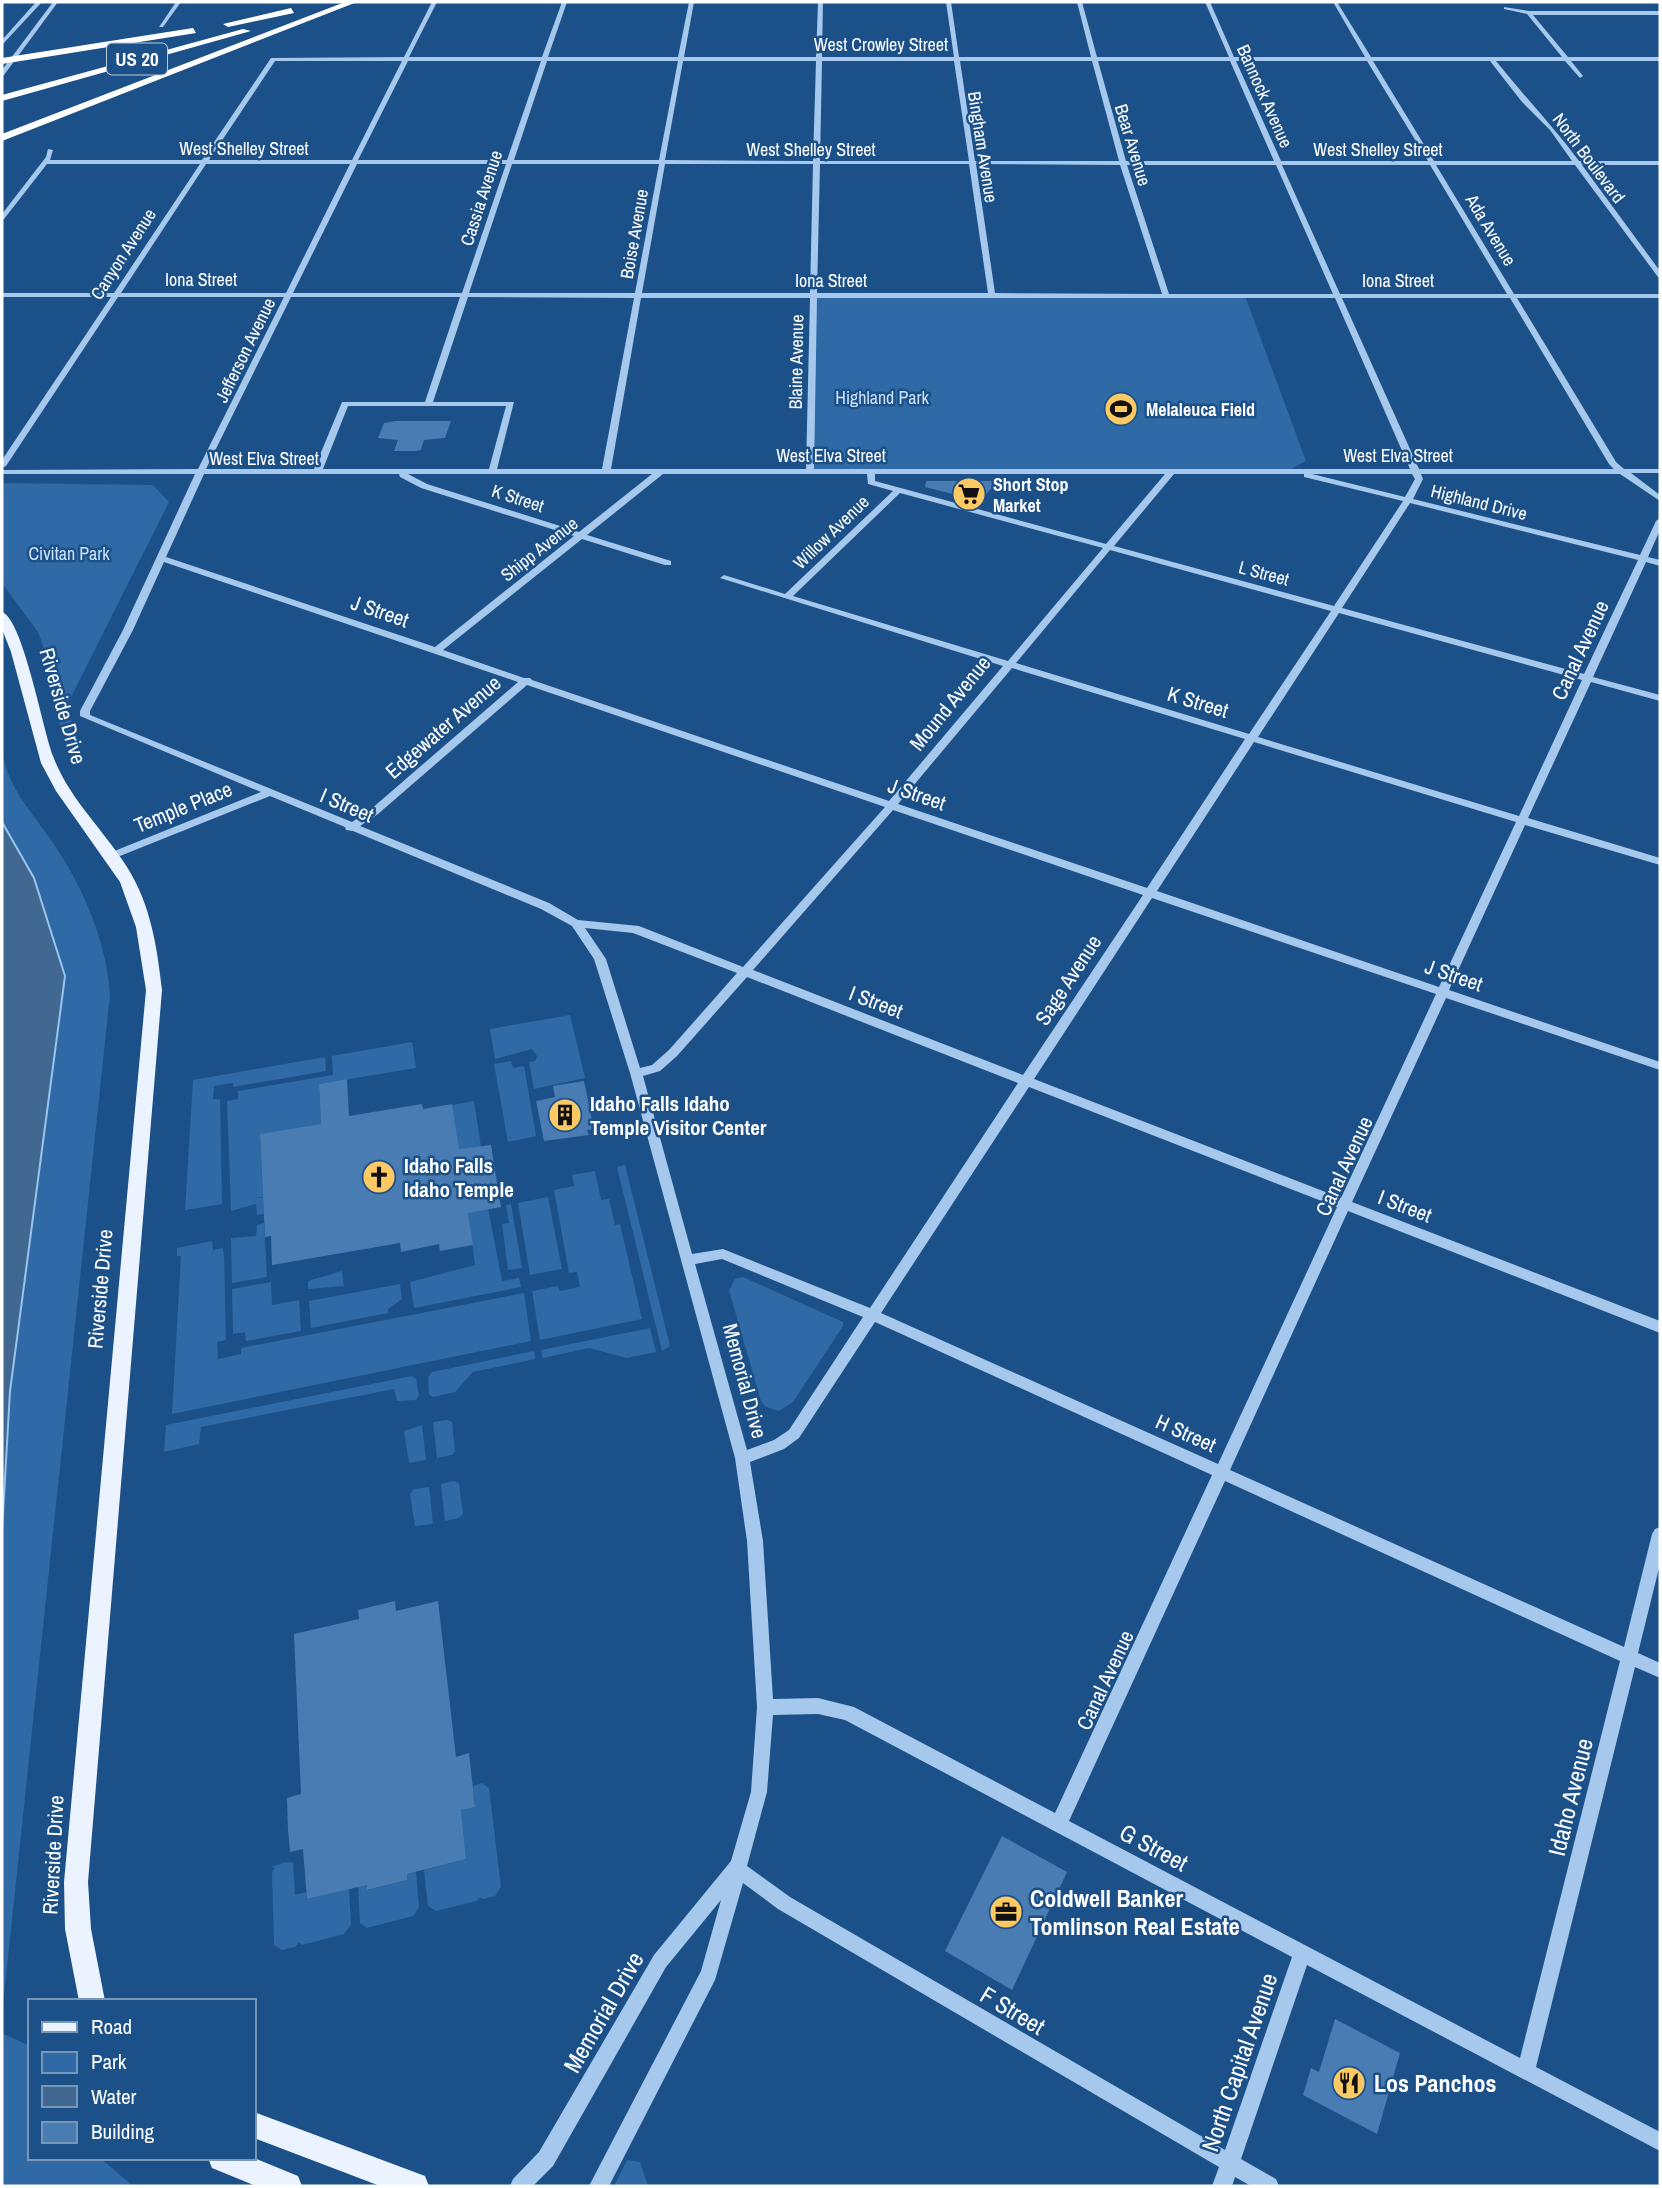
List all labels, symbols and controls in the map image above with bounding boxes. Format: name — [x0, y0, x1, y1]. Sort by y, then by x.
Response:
street label: West Crowley Street — [814, 32, 948, 57]
street label: Bannock Avenue — [1231, 40, 1299, 152]
road number: US 20 — [107, 44, 167, 74]
street label: Bingham Avenue — [962, 90, 1004, 204]
street label: Bear Avenue — [1109, 101, 1157, 189]
street label: North Boulevard — [1547, 108, 1631, 208]
street label: West Shelley Street — [179, 136, 309, 161]
street label: West Shelley Street — [746, 137, 876, 162]
street label: West Shelley Street — [1313, 137, 1443, 162]
street label: Cassia Avenue — [454, 147, 508, 249]
street label: Boise Avenue — [614, 187, 654, 281]
street label: Ada Avenue — [1459, 189, 1522, 270]
street label: Canyon Avenue — [84, 204, 162, 304]
street label: Iona Street — [165, 267, 237, 292]
street label: Iona Street — [795, 268, 867, 293]
street label: Iona Street — [1362, 268, 1434, 293]
street label: Jefferson Avenue — [209, 293, 281, 407]
street label: Blaine Avenue — [783, 314, 809, 410]
park label: Highland Park — [835, 385, 929, 410]
sports icon: Melaleuca Field — [1102, 390, 1140, 428]
place label: Melaleuca Field — [1146, 397, 1255, 422]
street label: West Elva Street — [776, 443, 886, 468]
street label: West Elva Street — [1343, 443, 1453, 468]
street label: West Elva Street — [209, 446, 319, 471]
place label: Short Stop Market — [993, 472, 1068, 518]
supermarket icon: Short Stop Market — [950, 475, 988, 513]
street label: K Street — [489, 478, 547, 518]
street label: Highland Drive — [1428, 478, 1530, 526]
street label: Willow Avenue — [788, 489, 874, 575]
street label: Shipp Avenue — [495, 511, 583, 587]
park label: Civitan Park — [28, 541, 110, 566]
street label: L Street — [1236, 554, 1292, 592]
street label: J Street — [347, 588, 413, 634]
street label: Canal Avenue — [1544, 595, 1616, 705]
street label: Riverside Drive — [33, 645, 93, 767]
street label: Mound Avenue — [903, 649, 997, 757]
street label: Edgewater Avenue — [379, 669, 507, 785]
street label: K Street — [1164, 679, 1232, 725]
street label: J Street — [884, 771, 950, 817]
street label: Temple Place — [130, 774, 236, 840]
street label: I Street — [316, 781, 378, 829]
street label: Sage Avenue — [1028, 929, 1108, 1031]
street label: J Street — [1421, 952, 1487, 998]
street label: I Street — [845, 979, 907, 1026]
place label: Idaho Falls Idaho Temple Visitor Center — [590, 1089, 767, 1142]
building icon: Idaho Falls Idaho Temple Visitor Center — [546, 1096, 584, 1134]
street label: Canal Avenue — [1308, 1111, 1380, 1221]
place label: Idaho Falls Idaho Temple — [404, 1151, 514, 1204]
church icon: Idaho Falls Idaho Temple — [360, 1158, 398, 1196]
street label: I Street — [1374, 1183, 1436, 1230]
street label: Riverside Drive — [80, 1228, 120, 1350]
street label: Memorial Drive — [716, 1320, 774, 1442]
street label: H Street — [1151, 1407, 1221, 1459]
street label: Canal Avenue — [1069, 1625, 1141, 1735]
street label: Idaho Avenue — [1540, 1735, 1600, 1859]
street label: Riverside Drive — [35, 1795, 71, 1915]
street label: G Street — [1114, 1816, 1194, 1879]
place label: Coldwell Banker Tomlinson Real Estate — [1030, 1882, 1240, 1942]
office icon: Coldwell Banker Tomlinson Real Estate — [987, 1893, 1025, 1931]
street label: Memorial Drive — [556, 1946, 650, 2078]
street label: North Capital Avenue — [1193, 1969, 1285, 2155]
street label: F Street — [975, 1978, 1052, 2042]
legend — [28, 1999, 256, 2160]
text: Road — [91, 2012, 132, 2041]
text: Park — [91, 2047, 127, 2076]
restaurant icon: Los Panchos — [1330, 2064, 1368, 2102]
place label: Los Panchos — [1374, 2067, 1497, 2099]
text: Water — [91, 2082, 137, 2111]
text: Building — [91, 2117, 155, 2146]

